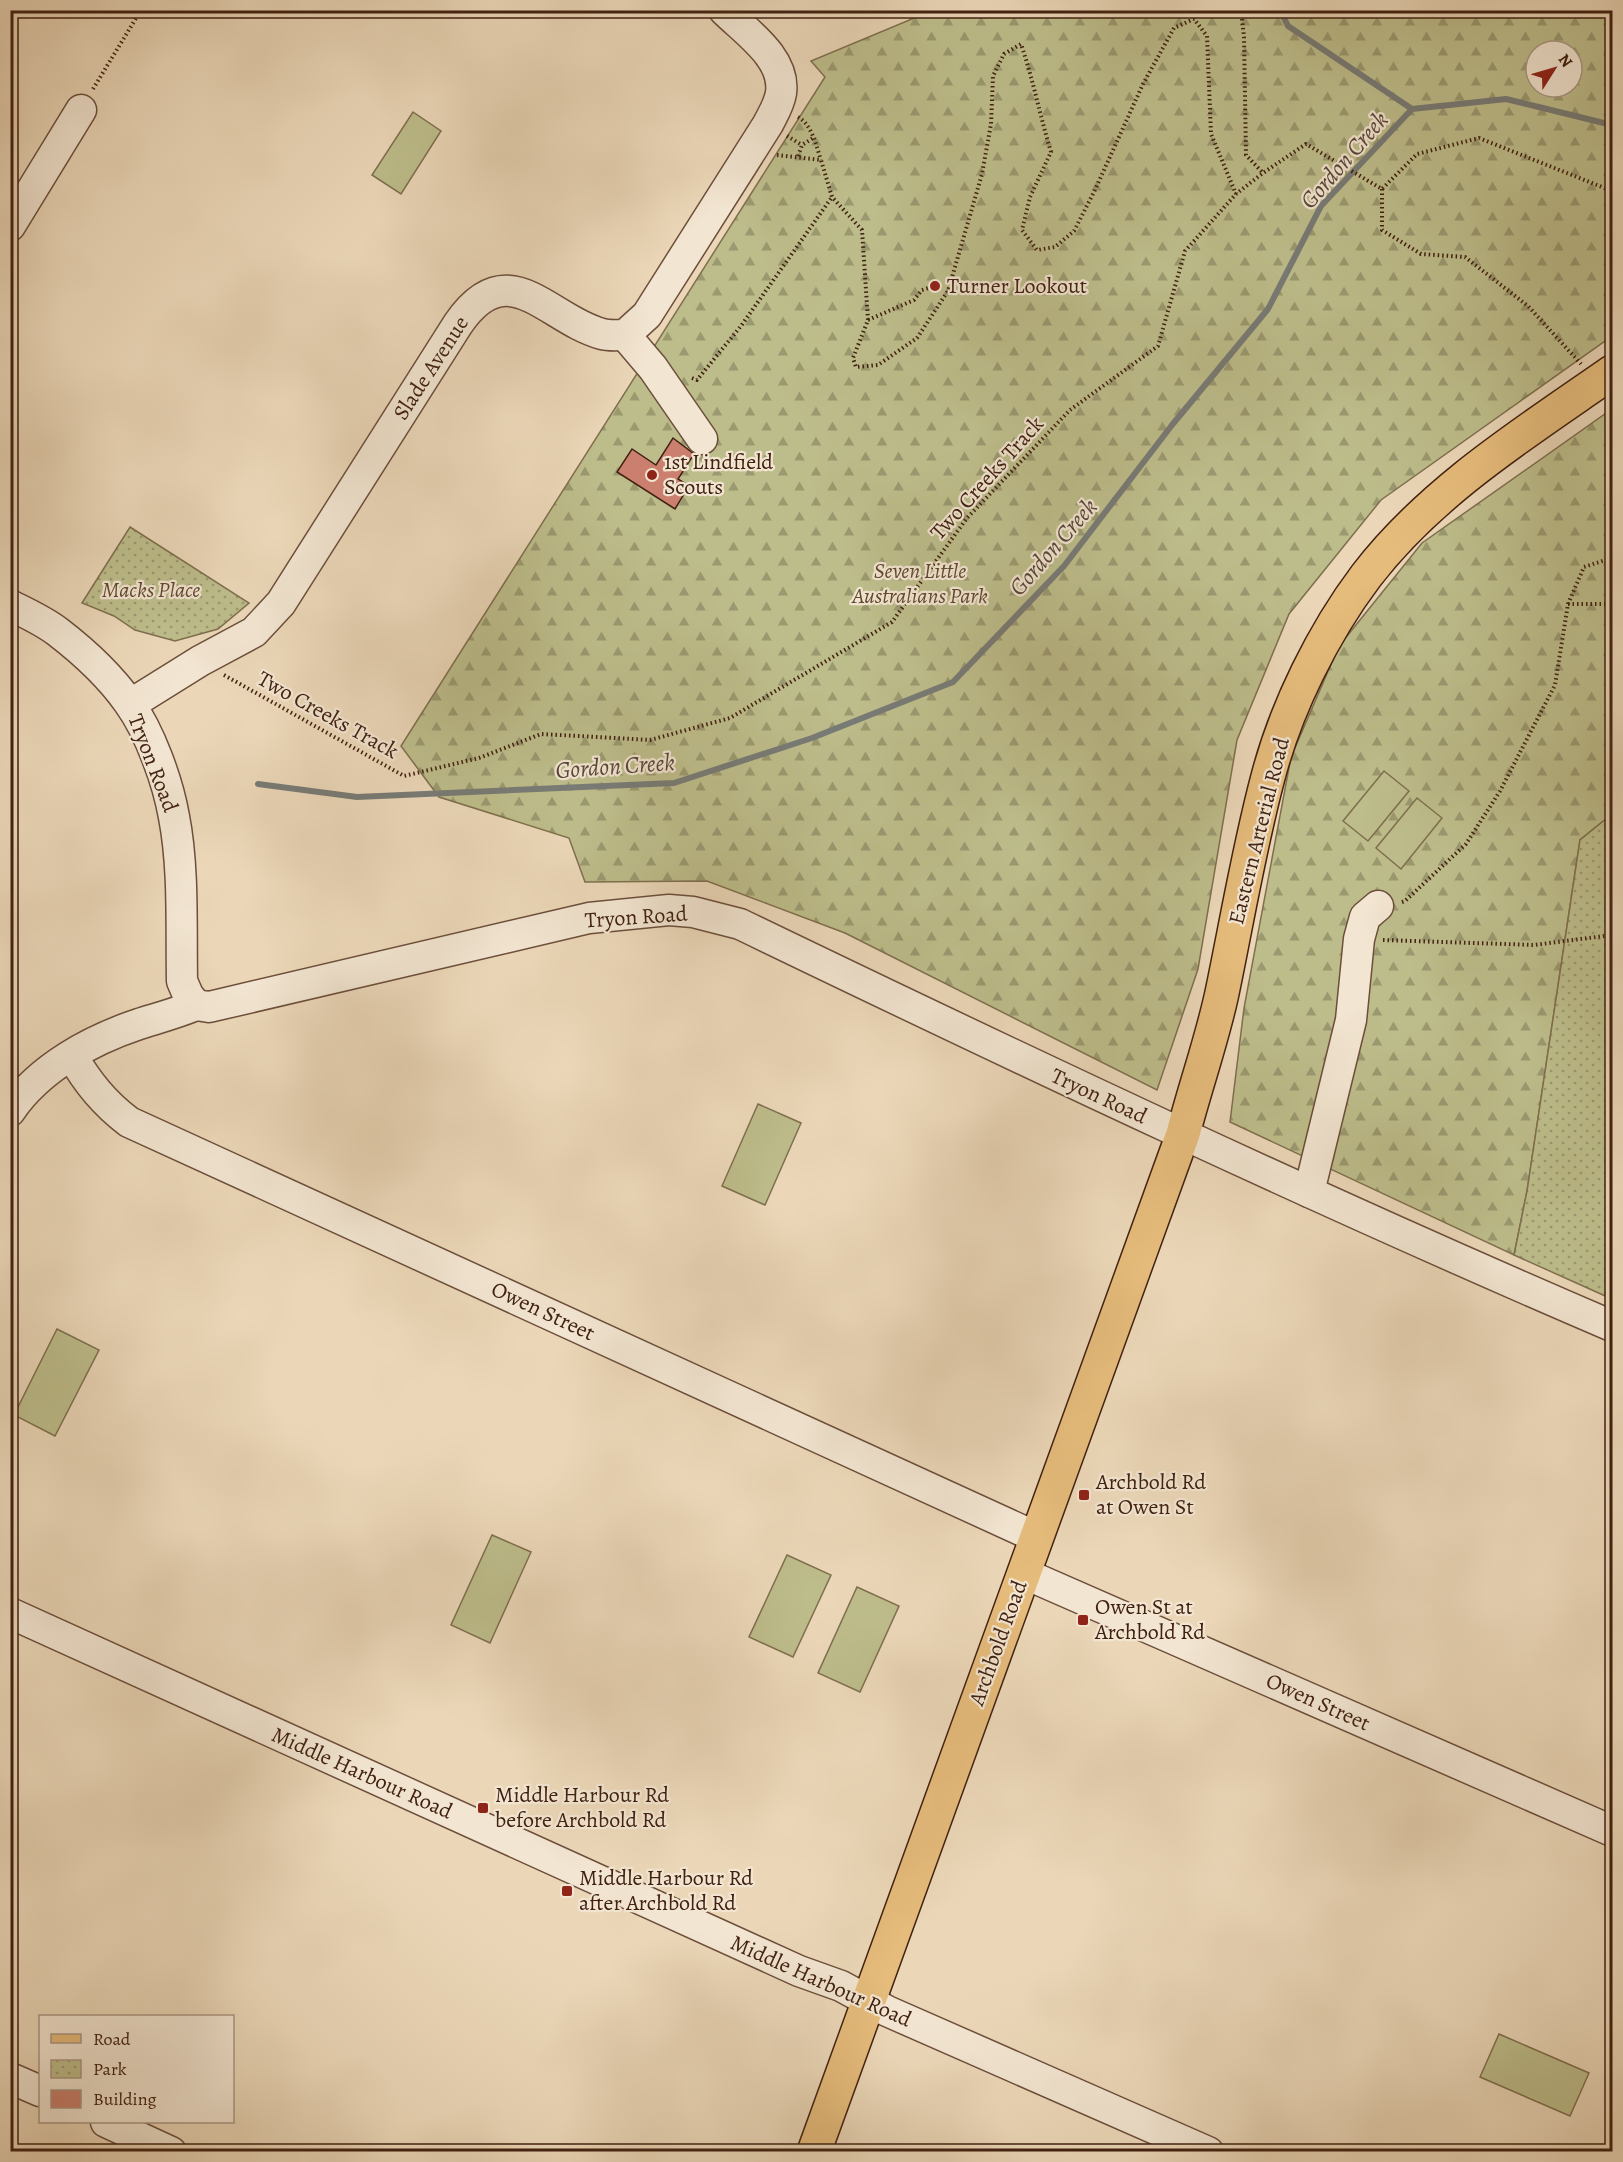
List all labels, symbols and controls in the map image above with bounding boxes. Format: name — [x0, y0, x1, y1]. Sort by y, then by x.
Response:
north arrow — [1524, 39, 1584, 99]
text: N — [1553, 49, 1578, 72]
water label: Gordon Creek — [1293, 104, 1395, 216]
place label: Turner Lookout — [947, 271, 1087, 301]
marker: Turner Lookout — [928, 279, 942, 293]
street label: Slade Avenue — [386, 310, 476, 426]
street label: Two Creeks Track — [923, 410, 1051, 546]
place label: 1st Lindfield Scouts — [664, 447, 773, 502]
marker: 1st Lindfield Scouts — [645, 468, 659, 482]
water label: Gordon Creek — [1002, 491, 1104, 603]
park label: Seven Little Australians Park — [851, 556, 988, 611]
park label: Macks Place — [102, 575, 200, 605]
street label: Two Creeks Track — [252, 664, 404, 766]
street label: Tryon Road — [121, 710, 185, 817]
street label: Eastern Arterial Road — [1221, 734, 1297, 928]
water label: Gordon Creek — [554, 746, 676, 786]
street label: Tryon Road — [584, 898, 688, 936]
street label: Tryon Road — [1046, 1061, 1152, 1131]
street label: Owen Street — [486, 1274, 600, 1348]
place label: Archbold Rd at Owen St — [1095, 1467, 1206, 1522]
marker: Archbold Rd at Owen St — [1077, 1488, 1091, 1502]
street label: Archbold Road — [961, 1576, 1035, 1711]
place label: Owen St at Archbold Rd — [1094, 1592, 1205, 1647]
marker: Owen St at Archbold Rd — [1076, 1613, 1090, 1627]
street label: Owen Street — [1261, 1666, 1375, 1738]
street label: Middle Harbour Road — [267, 1720, 457, 1826]
place label: Middle Harbour Rd before Archbold Rd — [495, 1780, 669, 1835]
marker: Middle Harbour Rd before Archbold Rd — [476, 1801, 490, 1815]
place label: Middle Harbour Rd after Archbold Rd — [579, 1863, 753, 1918]
marker: Middle Harbour Rd after Archbold Rd — [560, 1884, 574, 1898]
street label: Middle Harbour Road — [726, 1928, 916, 2034]
legend — [39, 2015, 234, 2123]
text: Road — [93, 2027, 131, 2051]
text: Park — [93, 2057, 127, 2081]
text: Building — [93, 2087, 157, 2111]

